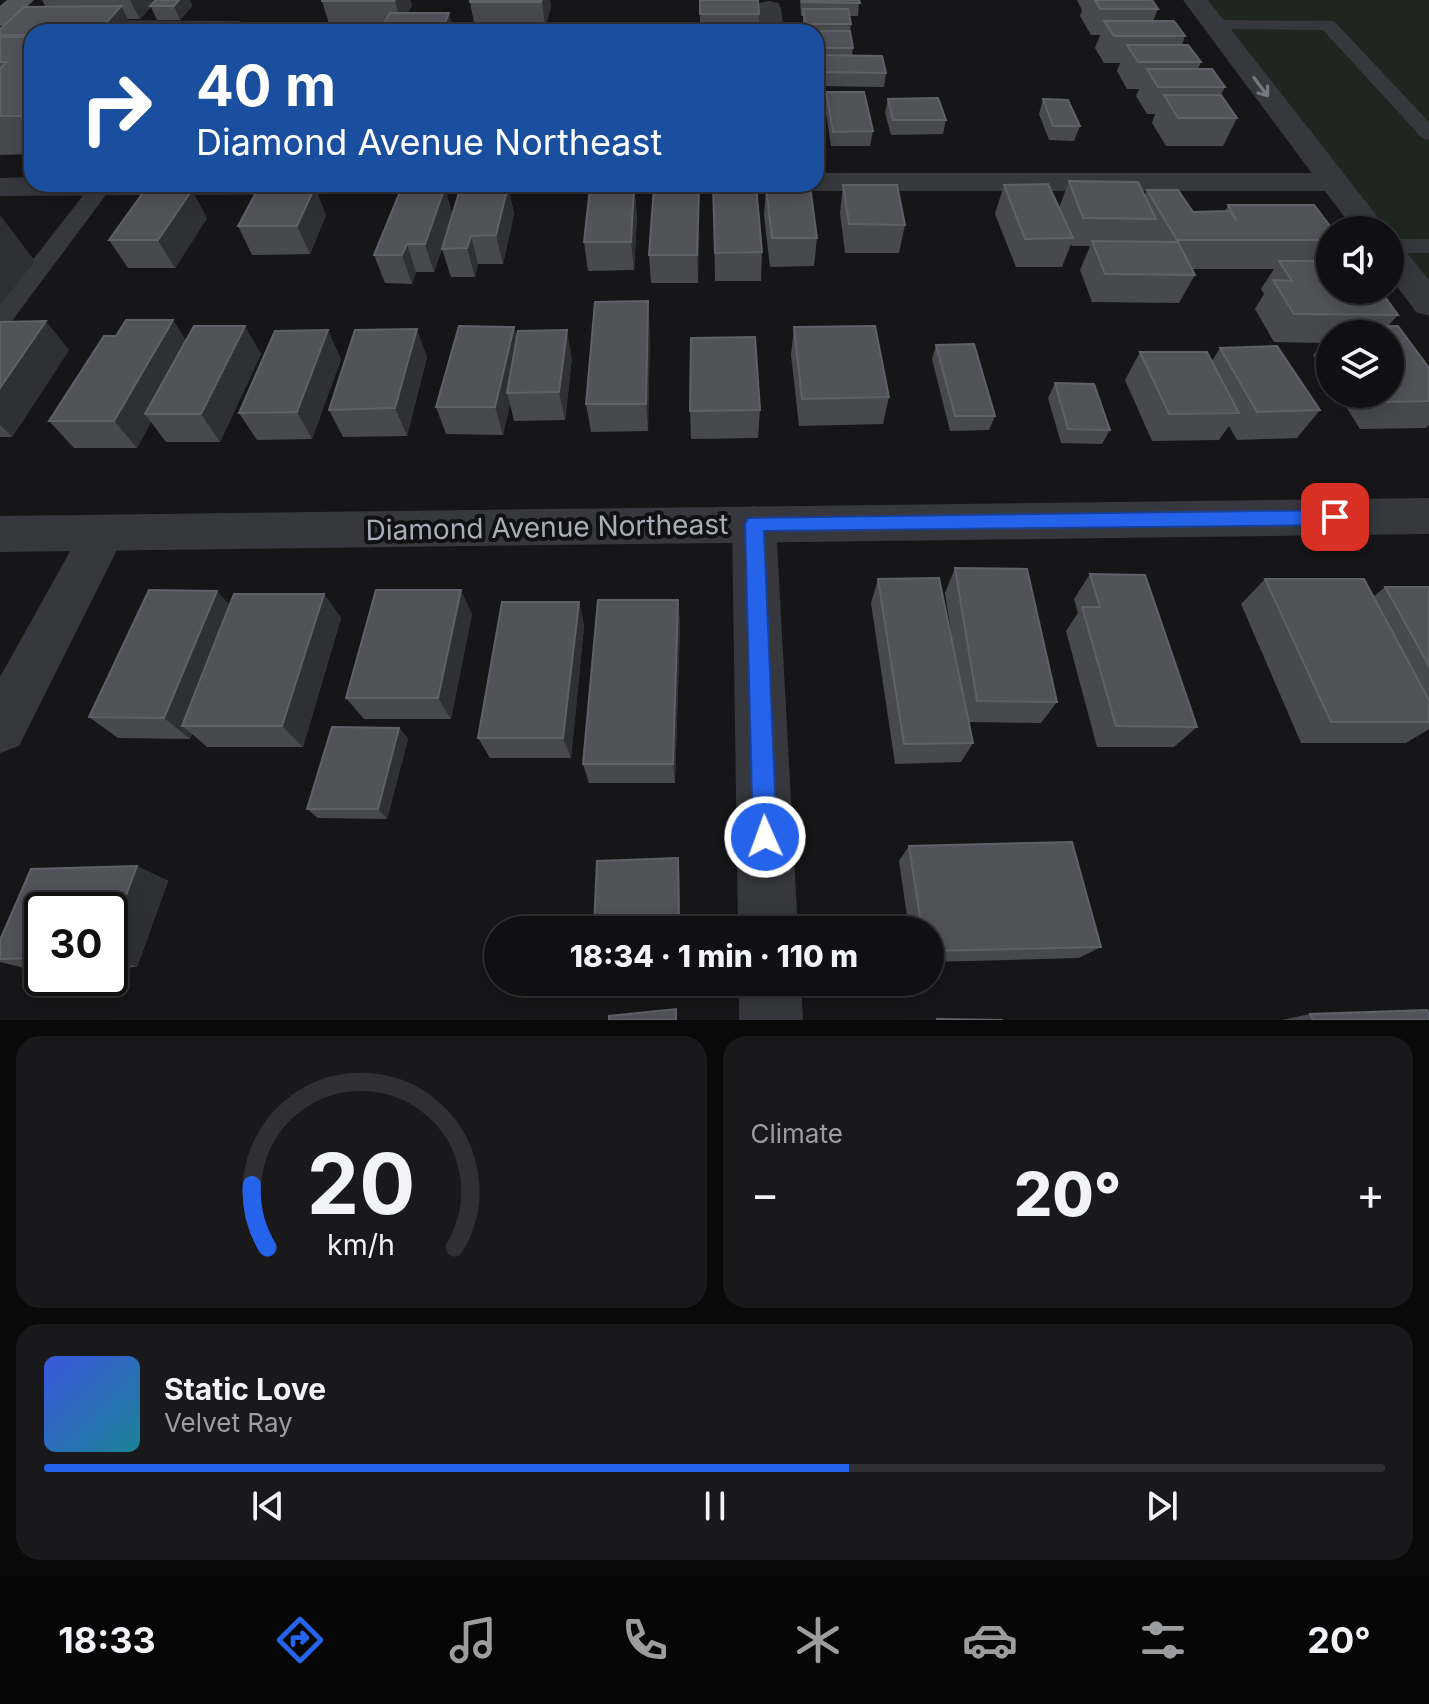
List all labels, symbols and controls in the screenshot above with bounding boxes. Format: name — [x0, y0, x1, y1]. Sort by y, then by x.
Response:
text: 40 m — [196, 52, 336, 120]
icon: right — [64, 56, 168, 160]
one-way arrow — [1252, 76, 1269, 97]
text: Diamond Avenue Northeast — [196, 120, 662, 164]
map controls — [1316, 216, 1404, 408]
button: sound — [1316, 216, 1404, 304]
button: layers — [1316, 320, 1404, 408]
pin — [1301, 483, 1369, 551]
icon: arrive — [1313, 495, 1357, 539]
street label: Diamond Avenue Northeast — [365, 507, 729, 547]
position arrow — [723, 795, 807, 879]
speed limit sign: 30 — [24, 892, 128, 996]
text: 18:34 · 1 min · 110 m — [570, 938, 858, 974]
text: Climate — [751, 1118, 843, 1149]
text: 20 — [307, 1133, 416, 1234]
text: 20° — [1014, 1158, 1121, 1230]
text: − — [751, 1167, 780, 1221]
text: + — [1356, 1167, 1385, 1221]
text: km/h — [327, 1227, 395, 1262]
text: Static Love — [164, 1371, 326, 1407]
text: Velvet Ray — [164, 1407, 293, 1438]
icon: previous — [246, 1484, 290, 1528]
icon: pause — [693, 1484, 737, 1528]
icon: next — [1140, 1484, 1184, 1528]
icon: directions — [272, 1612, 328, 1668]
icon: music — [445, 1612, 501, 1668]
icon: phone — [617, 1612, 673, 1668]
icon: climate — [790, 1612, 846, 1668]
icon: car — [962, 1612, 1018, 1668]
icon: filters — [1135, 1612, 1191, 1668]
text: 18:33 — [58, 1618, 156, 1662]
text: 20° — [1307, 1618, 1371, 1662]

